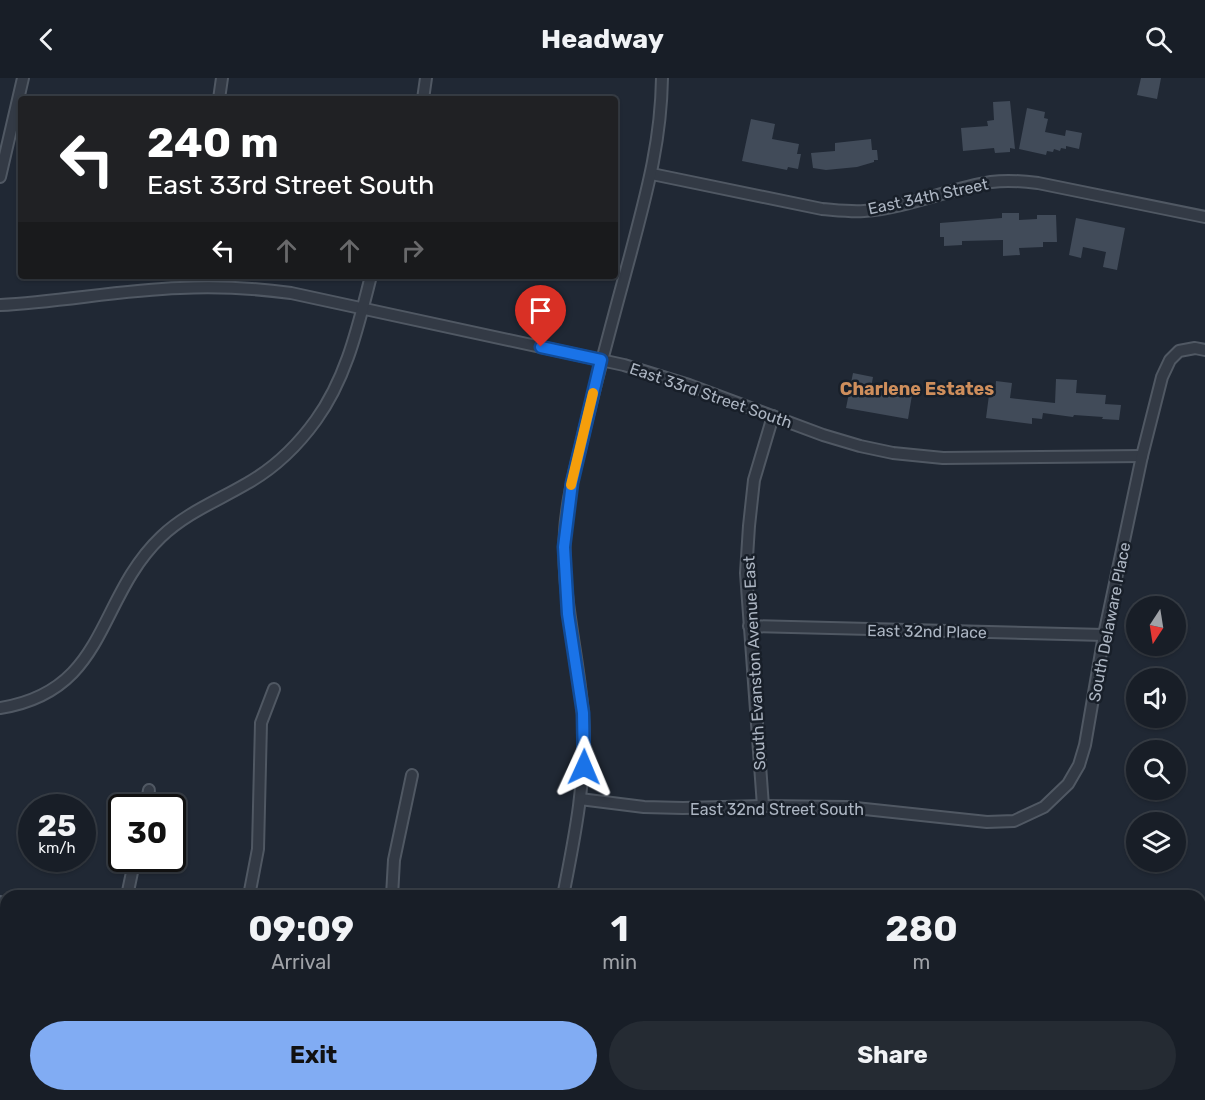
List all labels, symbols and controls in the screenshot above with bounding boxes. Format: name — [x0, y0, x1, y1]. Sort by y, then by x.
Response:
icon: back — [30, 23, 63, 56]
text: Headway — [541, 23, 664, 55]
icon: search — [1142, 23, 1175, 56]
text: 240 m — [147, 118, 279, 168]
icon: left — [48, 120, 126, 198]
text: East 33rd Street South — [147, 169, 435, 201]
street label: East 34th Street — [866, 174, 990, 219]
icon: left — [207, 234, 240, 267]
icon: ahead — [270, 234, 303, 267]
icon: ahead — [333, 234, 366, 267]
icon: right — [396, 234, 429, 267]
pin — [515, 285, 566, 347]
icon: arrive — [524, 294, 557, 327]
street label: East 33rd Street South — [627, 359, 794, 432]
district label: Charlene Estates — [840, 378, 994, 400]
street label: South Delaware Place — [1085, 541, 1134, 704]
street label: South Evanston Avenue East — [739, 555, 770, 771]
north arrow — [1126, 596, 1186, 656]
map controls — [1126, 596, 1186, 872]
street label: East 32nd Place — [867, 621, 987, 642]
button: sound — [1126, 668, 1186, 728]
position arrow — [552, 735, 616, 799]
button: search — [1126, 740, 1186, 800]
speed limit sign: 30 — [108, 794, 186, 872]
street label: East 32nd Street South — [690, 800, 864, 819]
text: 25 — [38, 808, 76, 844]
button: layers — [1126, 812, 1186, 872]
text: km/h — [38, 839, 76, 857]
text: 09:09 — [248, 907, 354, 950]
text: 1 — [611, 907, 629, 950]
text: 280 — [885, 907, 958, 950]
text: Arrival — [271, 950, 331, 974]
text: min — [602, 950, 637, 974]
text: m — [913, 950, 930, 974]
button: Exit — [30, 1021, 597, 1090]
button: Share — [609, 1021, 1176, 1090]

